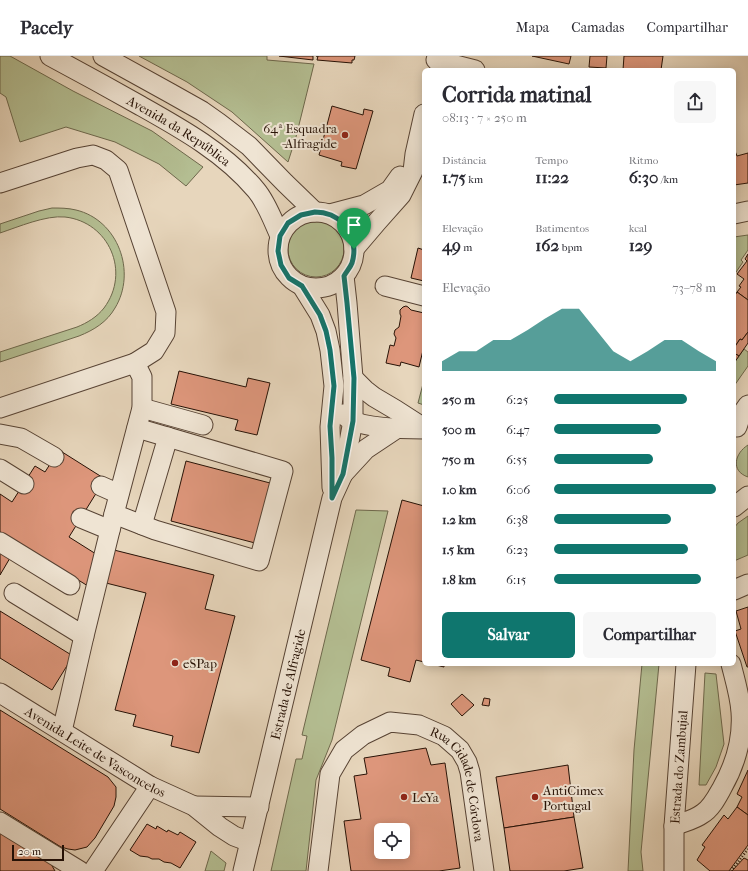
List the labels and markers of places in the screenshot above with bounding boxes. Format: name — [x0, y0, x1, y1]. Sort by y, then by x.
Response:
place label: 64ª Esquadra -Alfragide — [263, 121, 338, 151]
marker: 64ª Esquadra -Alfragide — [340, 130, 350, 140]
pin — [337, 208, 371, 249]
place label: eSPap — [183, 656, 217, 671]
marker: eSPap — [170, 658, 180, 668]
place label: AntiCimex Portugal — [542, 783, 604, 813]
place label: LeYa — [412, 790, 440, 805]
marker: LeYa — [399, 792, 409, 802]
marker: AntiCimex Portugal — [530, 792, 540, 802]

